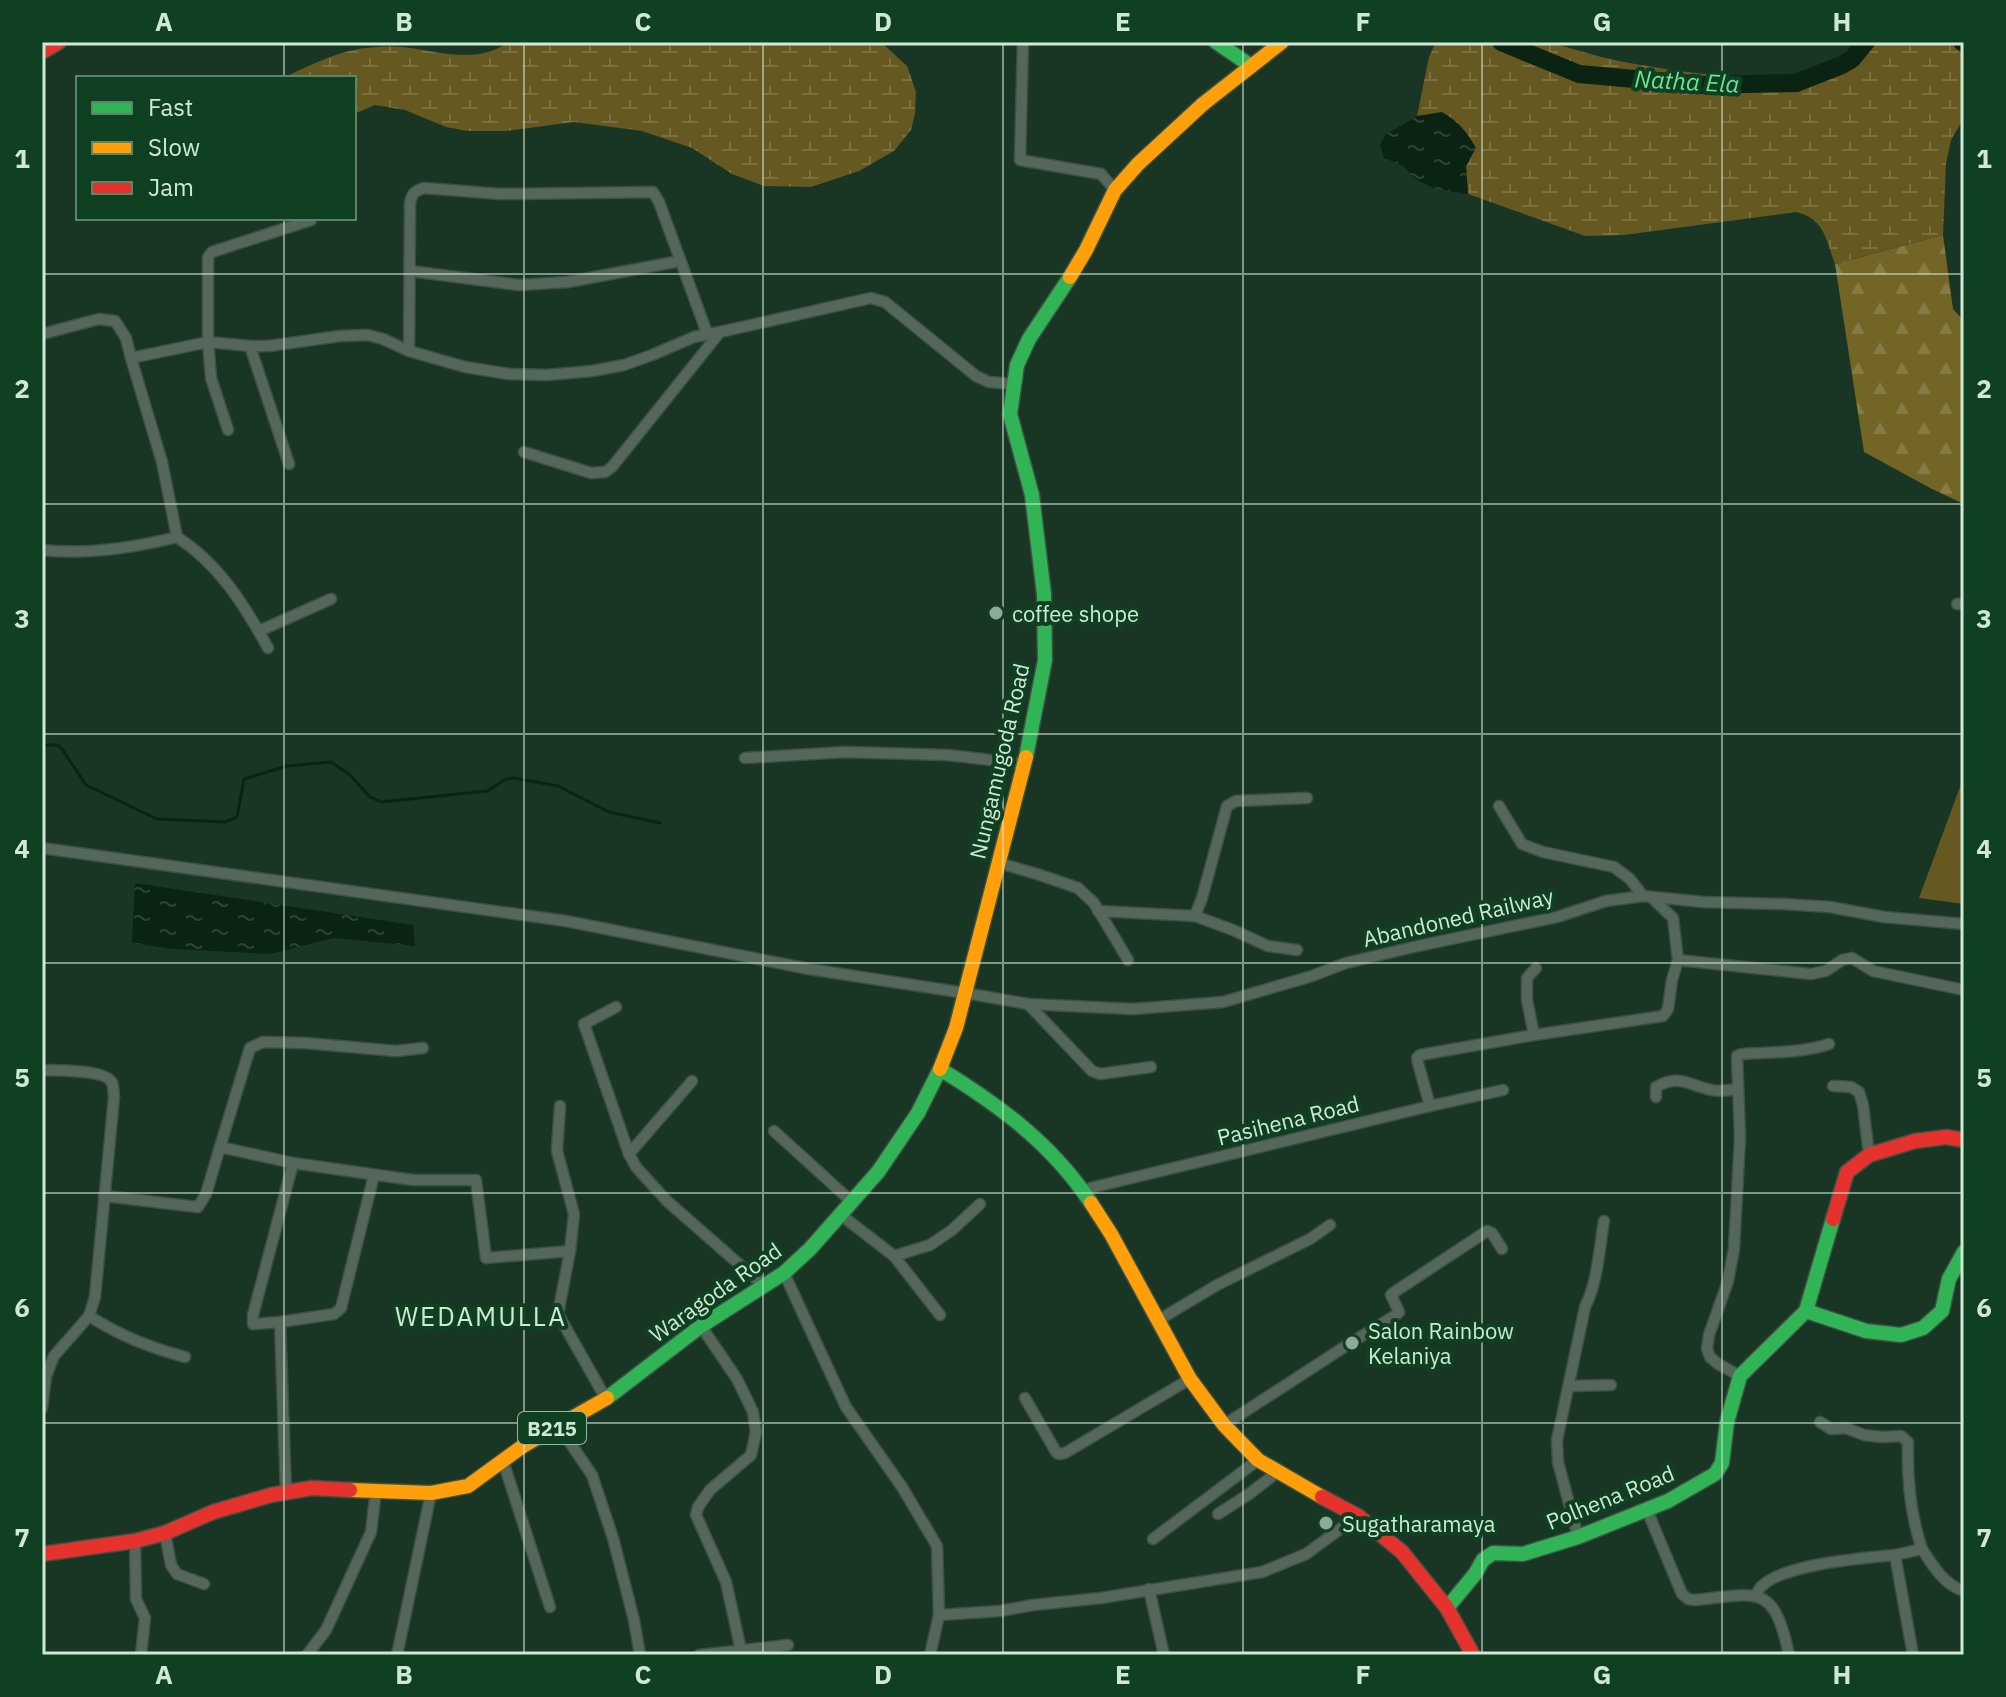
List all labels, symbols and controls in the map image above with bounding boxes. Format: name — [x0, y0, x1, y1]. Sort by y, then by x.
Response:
text: A — [155, 4, 173, 38]
text: B — [395, 4, 413, 38]
text: C — [635, 4, 652, 38]
text: D — [874, 4, 892, 38]
text: E — [1115, 4, 1131, 38]
text: F — [1355, 4, 1371, 38]
text: G — [1593, 4, 1611, 38]
text: H — [1833, 4, 1851, 38]
water label: Natha Ela — [1634, 62, 1740, 100]
legend — [76, 76, 356, 220]
text: Fast — [148, 91, 193, 123]
text: Slow — [148, 131, 200, 163]
text: 1 — [14, 141, 30, 175]
text: 1 — [1976, 141, 1992, 175]
text: Jam — [148, 171, 194, 203]
text: 2 — [14, 371, 30, 405]
text: 2 — [1976, 371, 1992, 405]
place label: coffee shope — [1012, 599, 1139, 628]
text: 3 — [14, 601, 30, 635]
text: 3 — [1976, 601, 1992, 635]
marker: coffee shope — [987, 604, 1005, 622]
street label: Nungamugoda Road — [962, 660, 1036, 862]
text: 4 — [14, 831, 30, 865]
text: 4 — [1976, 831, 1992, 865]
street label: Abandoned Railway — [1360, 881, 1556, 953]
text: 5 — [14, 1060, 30, 1094]
text: 5 — [1976, 1060, 1992, 1094]
street label: Pasihena Road — [1214, 1088, 1362, 1152]
street label: Waragoda Road — [643, 1236, 787, 1348]
text: 6 — [14, 1290, 30, 1324]
text: 6 — [1976, 1290, 1992, 1324]
district label: WEDAMULLA — [395, 1299, 567, 1333]
place label: Salon Rainbow Kelaniya — [1368, 1316, 1514, 1370]
marker: Salon Rainbow Kelaniya — [1343, 1334, 1361, 1352]
road number: B215 — [518, 1412, 586, 1444]
street label: Polhena Road — [1542, 1458, 1678, 1536]
place label: Sugatharamaya — [1342, 1509, 1496, 1538]
marker: Sugatharamaya — [1317, 1514, 1335, 1532]
text: 7 — [14, 1520, 30, 1554]
text: 7 — [1976, 1520, 1992, 1554]
text: A — [155, 1657, 173, 1691]
text: B — [395, 1657, 413, 1691]
text: C — [635, 1657, 652, 1691]
text: D — [874, 1657, 892, 1691]
text: E — [1115, 1657, 1131, 1691]
text: F — [1355, 1657, 1371, 1691]
text: G — [1593, 1657, 1611, 1691]
text: H — [1833, 1657, 1851, 1691]

